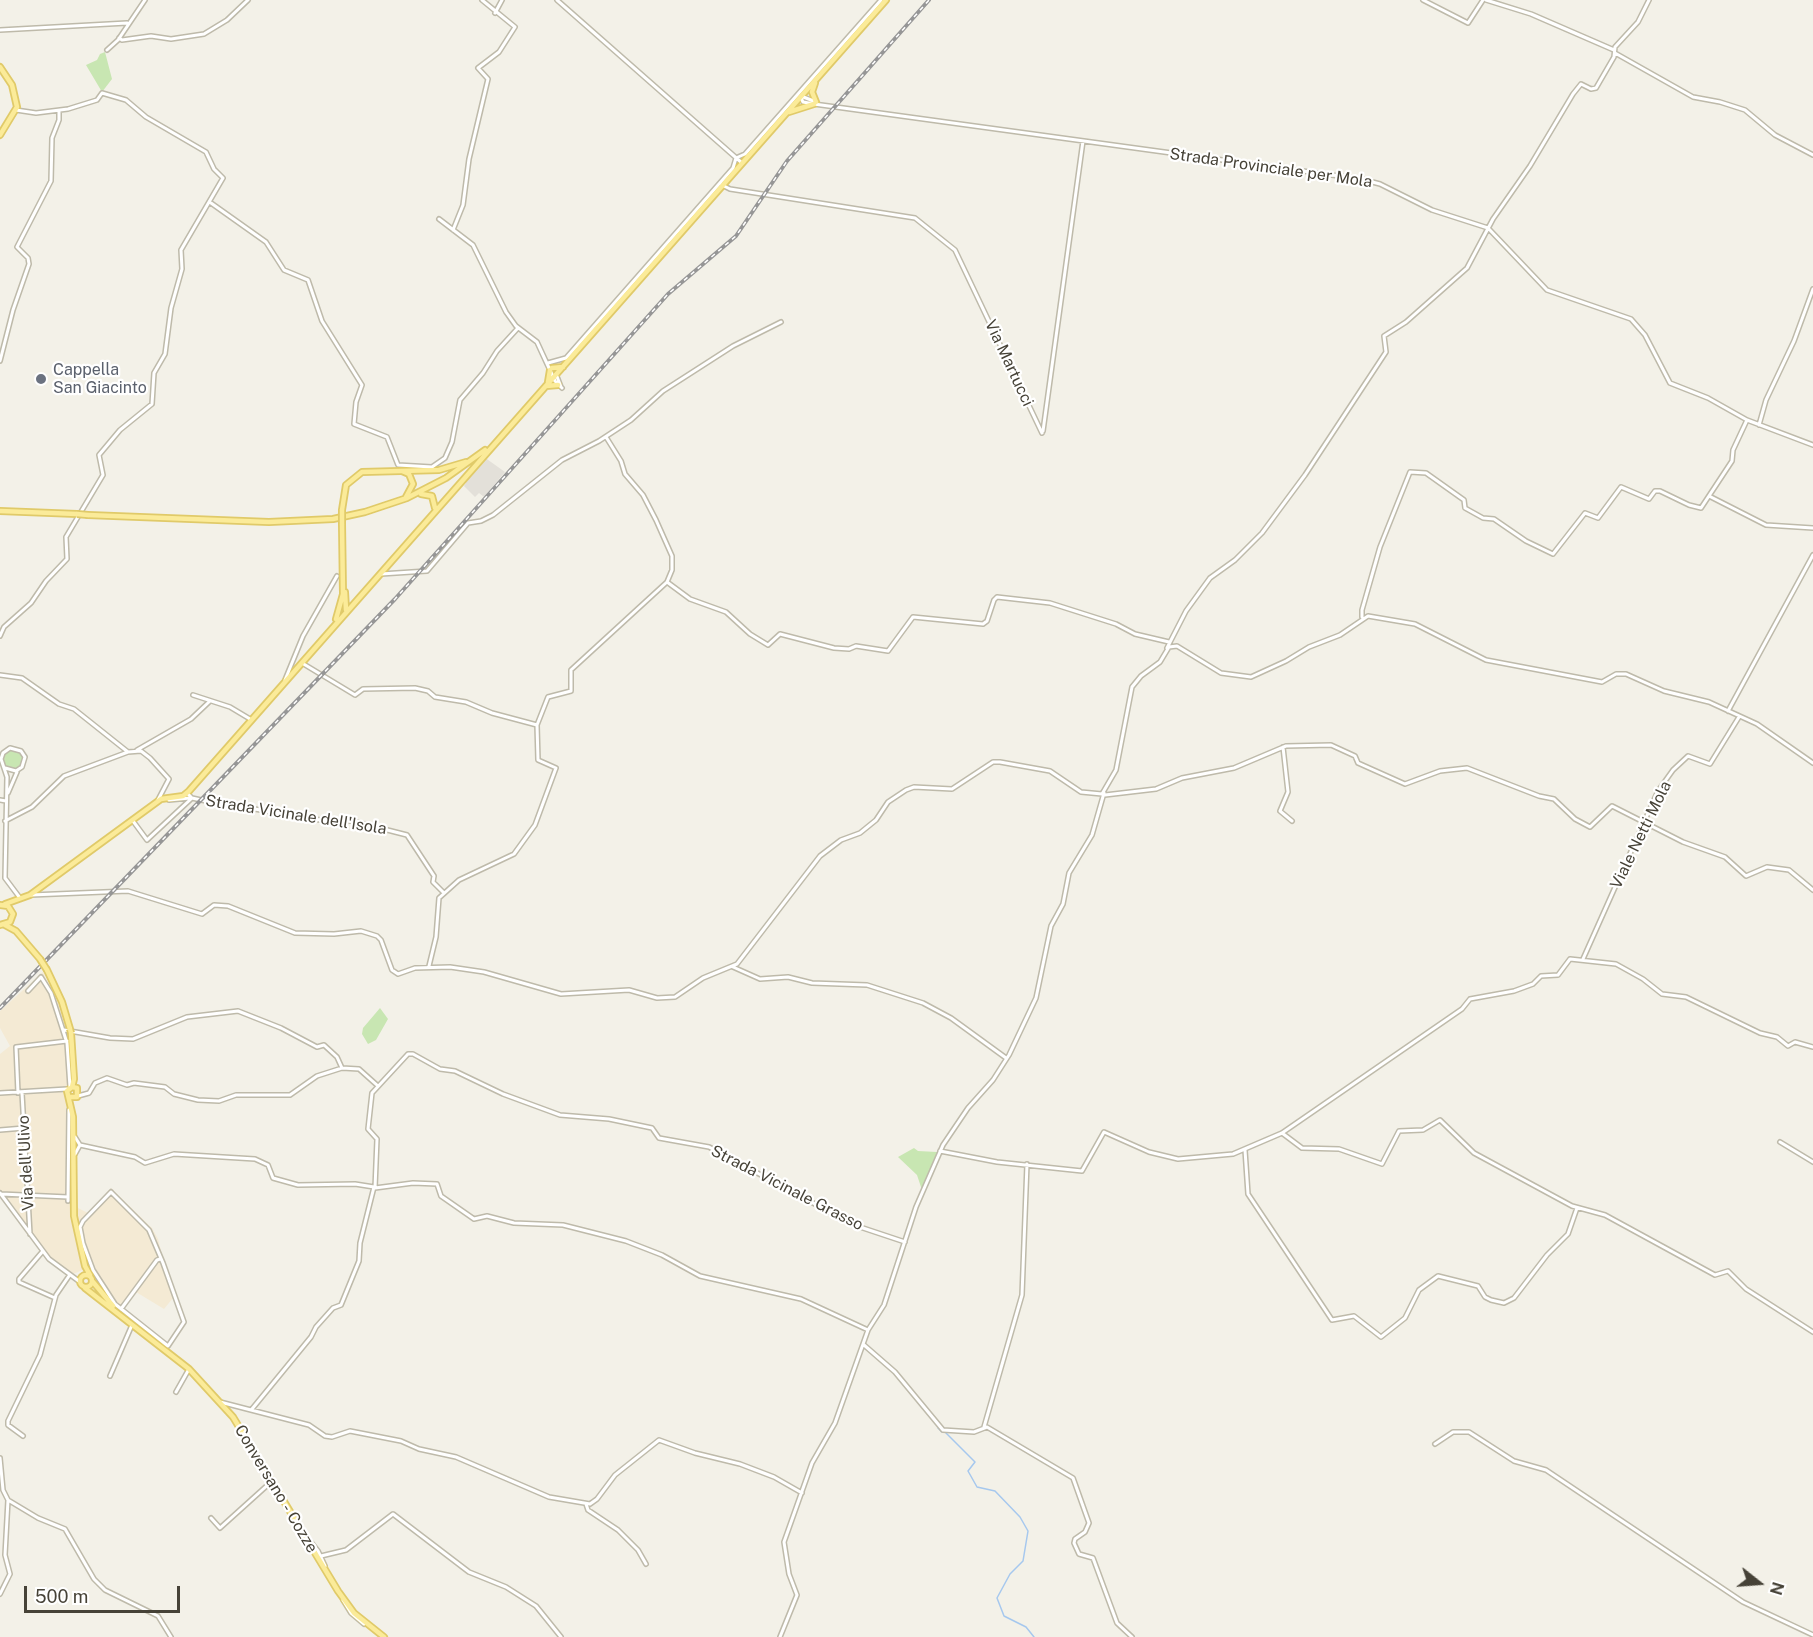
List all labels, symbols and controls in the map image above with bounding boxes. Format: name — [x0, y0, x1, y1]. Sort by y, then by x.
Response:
street label: Strada Provinciale per Mola — [1168, 144, 1374, 192]
street label: Via Martucci — [981, 317, 1037, 409]
place label: Cappella San Giacinto — [53, 360, 147, 398]
marker: Cappella San Giacinto — [34, 372, 48, 386]
street label: Viale Netti Mola — [1607, 778, 1675, 892]
street label: Strada Vicinale dell'Isola — [204, 791, 388, 839]
street label: Via dell'Ulivo — [14, 1115, 38, 1211]
street label: Strada Vicinale Grasso — [708, 1141, 866, 1235]
street label: Conversano - Cozze — [230, 1422, 322, 1556]
north arrow — [1729, 1553, 1789, 1613]
scale bar — [27, 1574, 183, 1612]
text: N — [1766, 1580, 1788, 1597]
text: 500 m — [35, 1586, 88, 1607]

